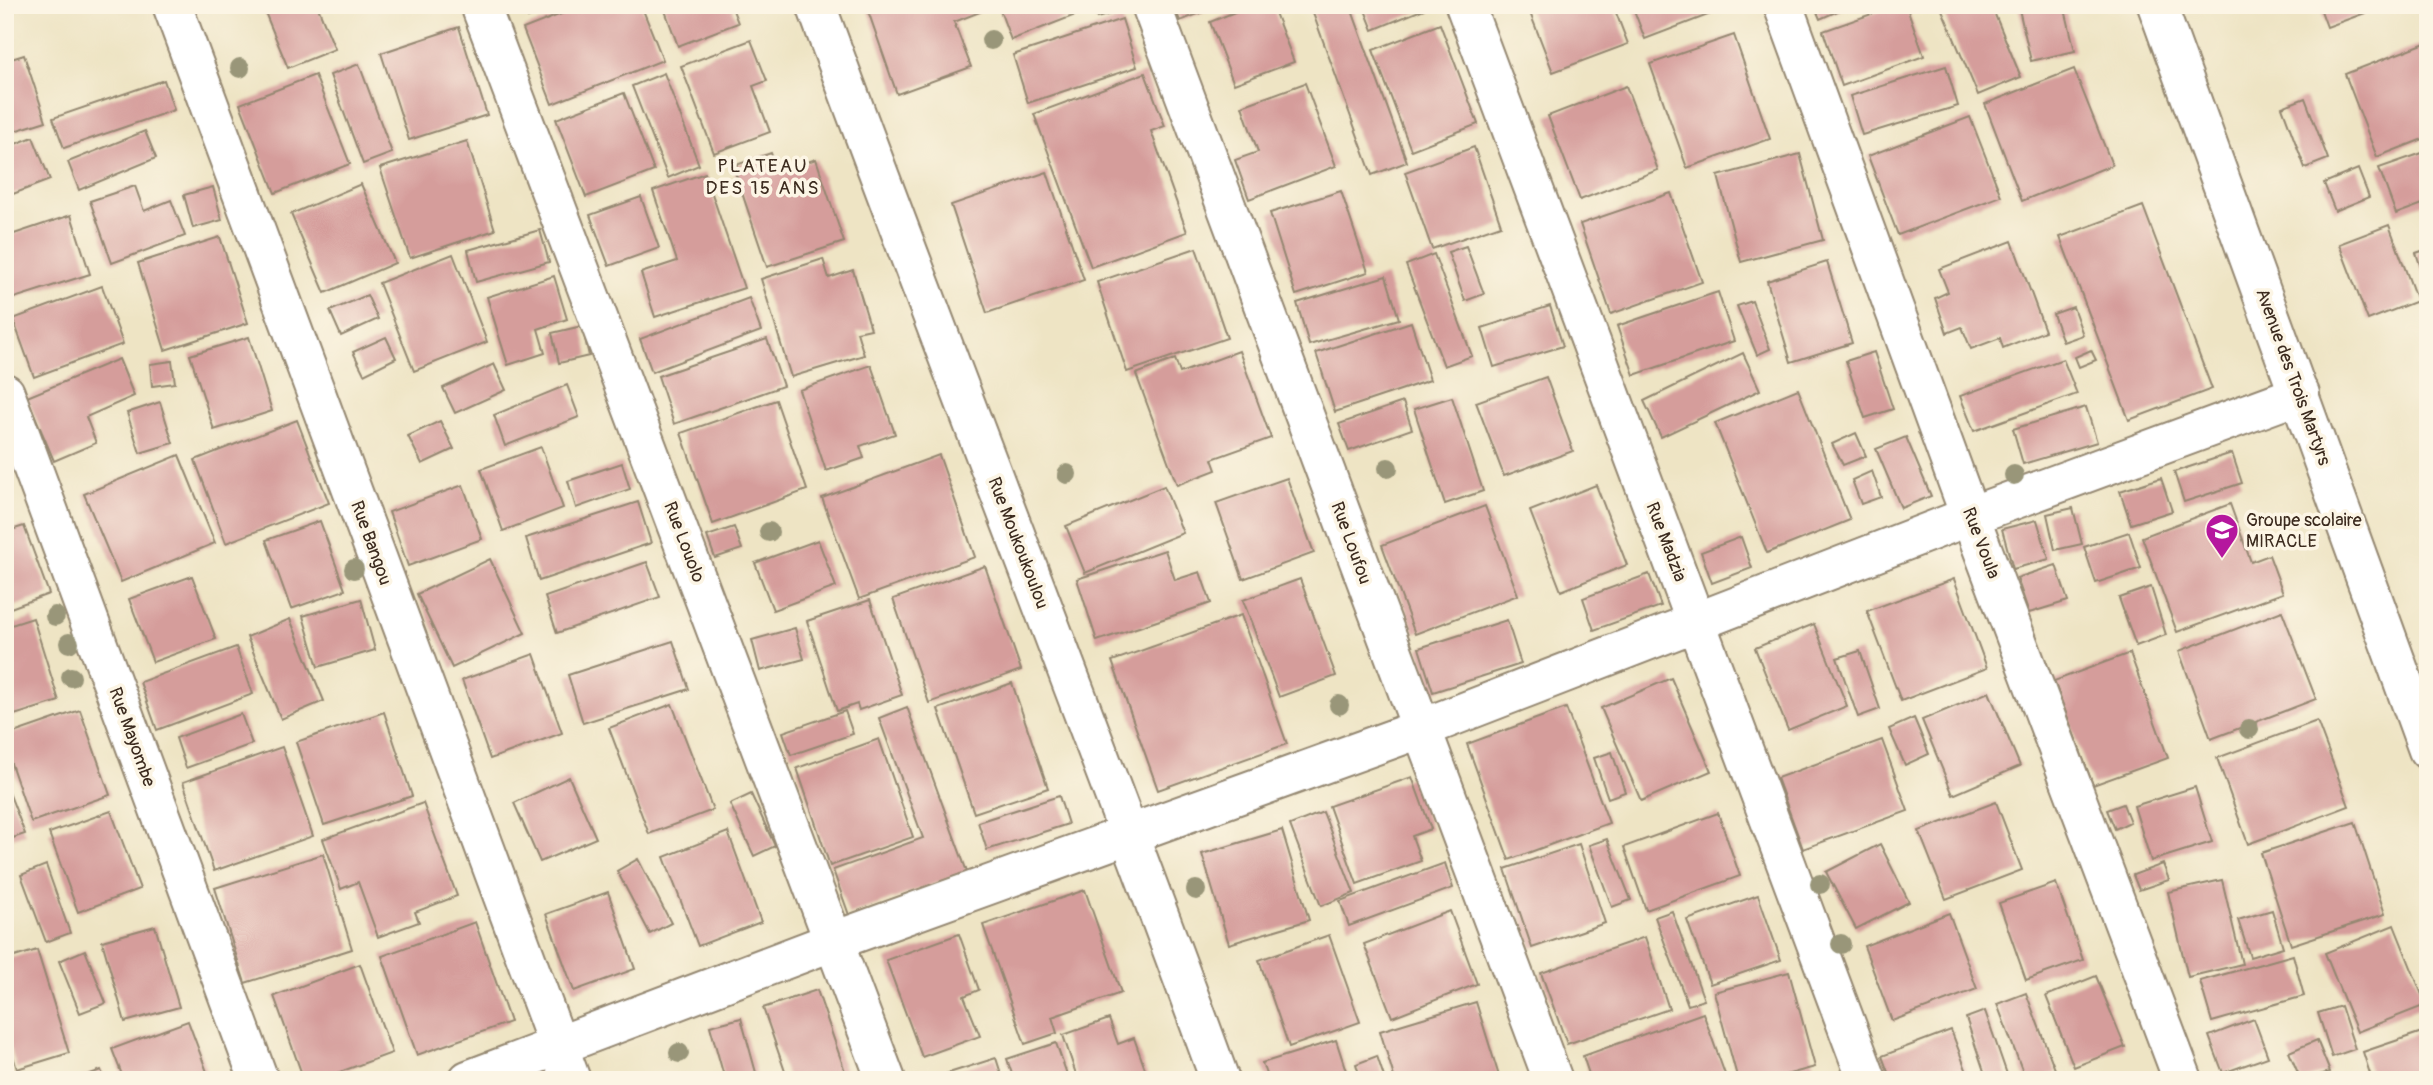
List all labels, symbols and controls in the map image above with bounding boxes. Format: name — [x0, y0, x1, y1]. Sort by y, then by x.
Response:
district label: PLATEAU DES 15 ANS — [705, 154, 821, 200]
street label: Avenue des Trois Martyrs — [2250, 285, 2336, 469]
street label: Rue Moukoukoulou — [982, 474, 1054, 612]
street label: Rue Bangou — [345, 498, 397, 588]
street label: Rue Louolo — [658, 498, 710, 586]
street label: Rue Loufou — [1325, 499, 1377, 587]
street label: Rue Madzia — [1640, 499, 1692, 585]
street label: Rue Voula — [1957, 504, 2005, 582]
place label: Groupe scolaire MIRACLE — [2246, 509, 2362, 553]
school or university icon: Groupe scolaire MIRACLE — [2203, 511, 2241, 560]
street label: Rue Mayombe — [103, 684, 161, 790]

